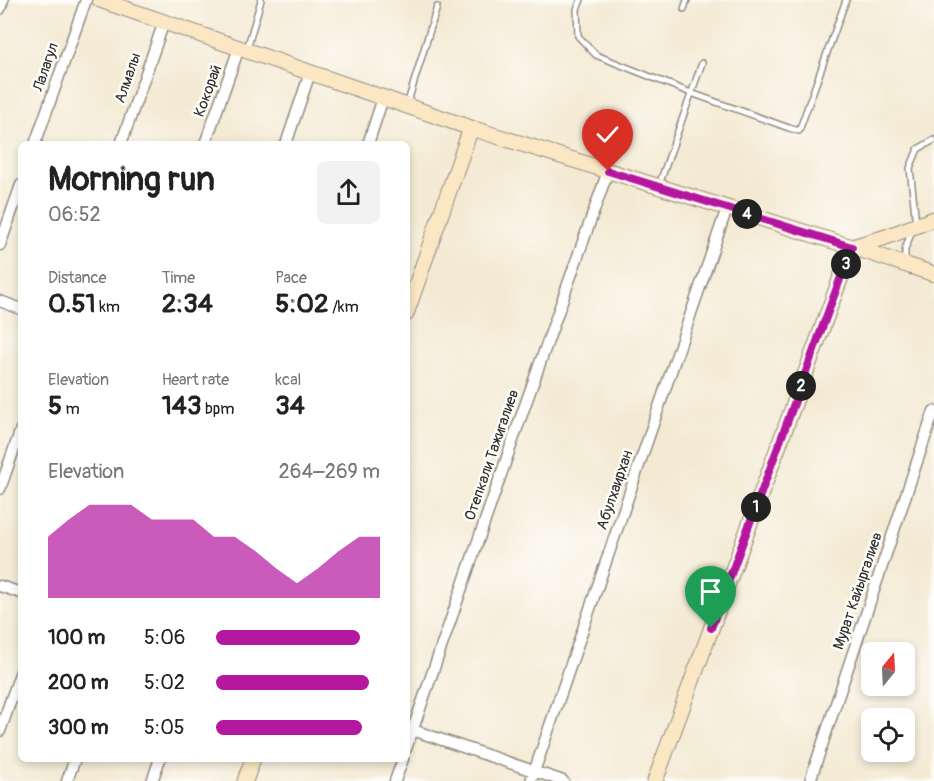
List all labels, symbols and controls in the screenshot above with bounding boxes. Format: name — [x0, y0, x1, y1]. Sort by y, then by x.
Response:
street label: Лалагул — [29, 40, 63, 95]
street label: Алмалы — [111, 50, 145, 106]
street label: Кокорай — [190, 63, 226, 119]
pin — [582, 109, 633, 171]
icon: check — [591, 118, 624, 151]
text: Morning run — [48, 159, 215, 200]
button: share — [317, 161, 380, 224]
pin: 4 — [732, 199, 762, 229]
text: 06:52 — [48, 202, 101, 227]
text: 4 — [742, 204, 752, 224]
pin: 3 — [831, 249, 861, 279]
text: 3 — [842, 254, 850, 274]
text: Distance — [48, 268, 107, 288]
text: Time — [162, 268, 195, 288]
text: Pace — [275, 268, 307, 288]
text: 0.51 — [48, 288, 96, 320]
text: 2:34 — [162, 288, 213, 320]
text: 5:02 — [275, 288, 329, 320]
text: km — [96, 297, 120, 317]
text: /km — [329, 297, 359, 317]
text: Elevation — [48, 370, 109, 390]
text: Heart rate — [162, 370, 229, 390]
text: kcal — [275, 370, 301, 390]
pin: 2 — [786, 371, 816, 401]
text: 2 — [797, 376, 805, 396]
street label: Отепкали Тажигалиев — [461, 387, 523, 523]
text: 5 — [48, 390, 62, 422]
text: 143 — [162, 390, 201, 422]
text: 34 — [275, 390, 305, 422]
text: m — [62, 399, 80, 419]
text: bpm — [201, 399, 235, 419]
street label: Абулхаирхан — [593, 448, 637, 532]
text: Elevation — [48, 459, 124, 484]
text: 264–269 m — [279, 459, 380, 484]
pin: 1 — [741, 492, 771, 522]
text: 1 — [753, 497, 759, 517]
street label: Мурат Кайыргалиев — [829, 530, 887, 652]
pin — [685, 566, 736, 628]
icon: arrive — [694, 575, 727, 608]
text: 100 m — [48, 625, 105, 650]
text: 5:06 — [144, 625, 185, 650]
north arrow — [861, 642, 915, 696]
map controls — [861, 642, 915, 762]
text: 200 m — [48, 670, 109, 695]
text: 5:02 — [144, 670, 185, 695]
button: locate — [861, 708, 915, 762]
text: 300 m — [48, 715, 109, 740]
text: 5:05 — [144, 715, 185, 740]

